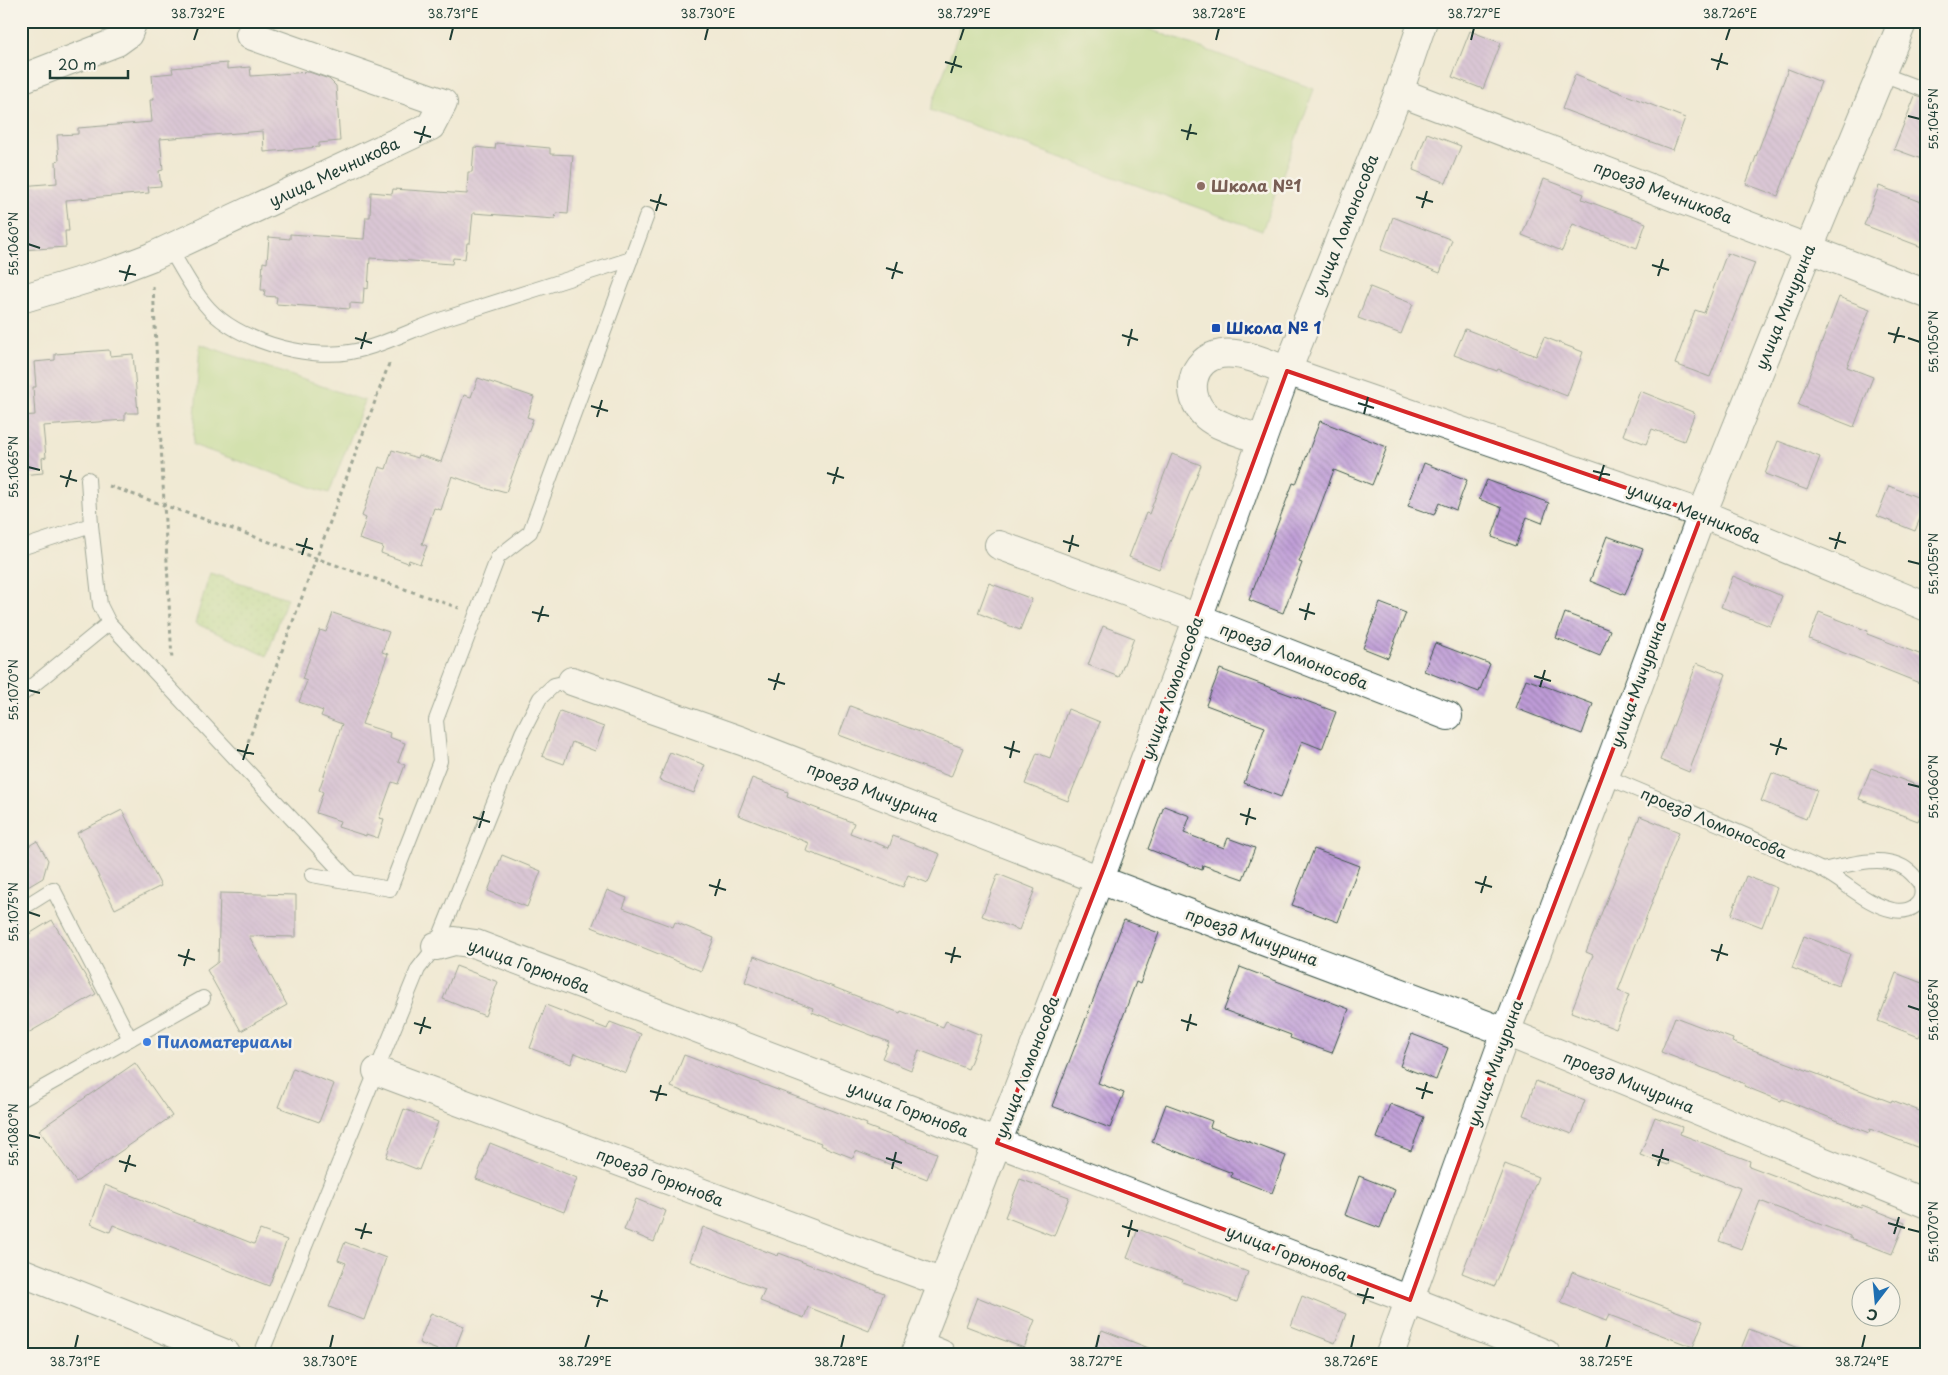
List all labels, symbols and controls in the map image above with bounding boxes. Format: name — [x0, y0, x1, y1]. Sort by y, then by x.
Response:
text: 38.732°E — [171, 4, 225, 22]
text: 38.731°E — [427, 4, 479, 22]
text: 38.730°E — [680, 4, 736, 22]
text: 38.729°E — [937, 4, 991, 22]
text: 38.728°E — [1192, 4, 1246, 22]
text: 38.727°E — [1447, 4, 1501, 22]
text: 38.726°E — [1703, 4, 1757, 22]
scale bar — [50, 48, 128, 80]
text: 20 m — [58, 52, 97, 75]
text: 55.1045°N — [1924, 88, 1942, 150]
street label: улица Мечникова — [264, 130, 403, 212]
street label: улица Ломоносова — [1305, 150, 1383, 299]
street label: проезд Мечникова — [1590, 154, 1736, 229]
place label: Школа №1 — [1211, 173, 1301, 197]
marker: Школа №1 — [1195, 180, 1207, 192]
text: 55.1060°N — [4, 212, 22, 276]
street label: улица Мичурина — [1748, 240, 1820, 373]
text: 55.1050°N — [1924, 311, 1942, 373]
place label: Школа № 1 — [1226, 315, 1322, 339]
marker: Школа № 1 — [1210, 322, 1222, 334]
text: 55.1065°N — [4, 436, 22, 498]
street label: улица Мечникова — [1624, 476, 1765, 549]
text: 55.1055°N — [1924, 533, 1942, 595]
street label: улица Ломоносова — [1134, 613, 1208, 763]
street label: проезд Ломоносова — [1217, 616, 1372, 694]
street label: улица Мичурина — [1603, 617, 1671, 750]
text: 55.1070°N — [4, 659, 22, 721]
street label: проезд Мичурина — [804, 755, 943, 827]
text: 55.1060°N — [1924, 755, 1942, 819]
street label: проезд Ломоносова — [1637, 780, 1791, 864]
text: 55.1075°N — [4, 882, 22, 942]
street label: проезд Мичурина — [1183, 901, 1322, 971]
street label: улица Горюнова — [465, 932, 594, 998]
text: 55.1065°N — [1924, 979, 1942, 1041]
street label: улица Ломоносова — [988, 992, 1064, 1141]
street label: улица Мичурина — [1460, 996, 1528, 1129]
place label: Пиломатериалы — [157, 1029, 292, 1053]
marker: Пиломатериалы — [141, 1036, 153, 1048]
street label: проезд Мичурина — [1560, 1044, 1699, 1118]
street label: улица Горюнова — [844, 1074, 973, 1142]
text: 55.1080°N — [4, 1103, 22, 1167]
street label: проезд Горюнова — [593, 1141, 728, 1211]
text: 55.1070°N — [1924, 1201, 1942, 1263]
street label: улица Горюнова — [1223, 1218, 1352, 1286]
north arrow — [1850, 1278, 1900, 1328]
text: С — [1864, 1303, 1880, 1327]
text: 38.731°E — [49, 1352, 101, 1370]
text: 38.730°E — [302, 1352, 358, 1370]
text: 38.729°E — [558, 1352, 612, 1370]
text: 38.728°E — [814, 1352, 868, 1370]
text: 38.727°E — [1069, 1352, 1123, 1370]
text: 38.726°E — [1324, 1352, 1378, 1370]
text: 38.725°E — [1579, 1352, 1633, 1370]
text: 38.724°E — [1835, 1352, 1889, 1370]

